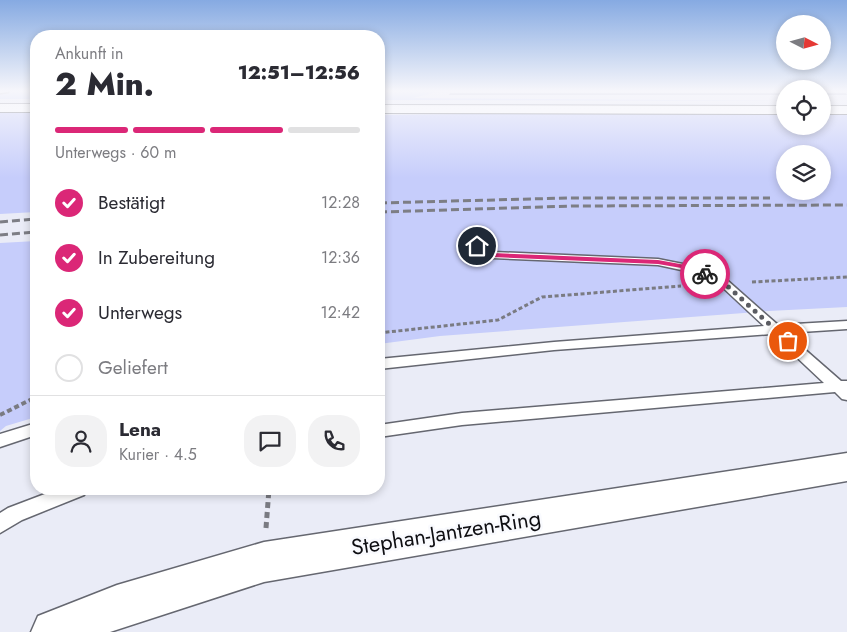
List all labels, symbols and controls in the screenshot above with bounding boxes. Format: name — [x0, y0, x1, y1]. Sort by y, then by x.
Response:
north arrow — [776, 15, 831, 70]
map controls — [776, 15, 831, 200]
text: Ankunft in — [55, 42, 123, 65]
text: 12:51–12:56 — [238, 59, 360, 86]
text: 2 Min. — [55, 61, 154, 107]
button: locate — [776, 80, 831, 135]
text: Unterwegs · 60 m — [55, 141, 176, 164]
button: layers — [776, 145, 831, 200]
icon: check — [55, 189, 83, 217]
text: Bestätigt — [98, 189, 165, 216]
text: 12:28 — [321, 191, 360, 214]
pin — [456, 225, 498, 267]
icon: home — [463, 232, 491, 260]
icon: check — [55, 244, 83, 272]
text: In Zubereitung — [98, 244, 215, 271]
text: 12:36 — [321, 246, 360, 269]
courier — [680, 249, 730, 299]
icon: bike — [691, 260, 719, 288]
icon: check — [55, 299, 83, 327]
text: Unterwegs — [98, 299, 182, 326]
text: 12:42 — [320, 301, 360, 324]
pin — [767, 320, 809, 362]
icon: bag — [774, 327, 802, 355]
text: Geliefert — [98, 354, 168, 381]
button: person — [55, 415, 107, 467]
button: chat — [244, 415, 296, 467]
button: phone — [308, 415, 360, 467]
text: Lena — [119, 416, 161, 443]
text: Kurier · 4.5 — [119, 443, 197, 466]
street label: Stephan-Jantzen-Ring — [349, 501, 543, 563]

